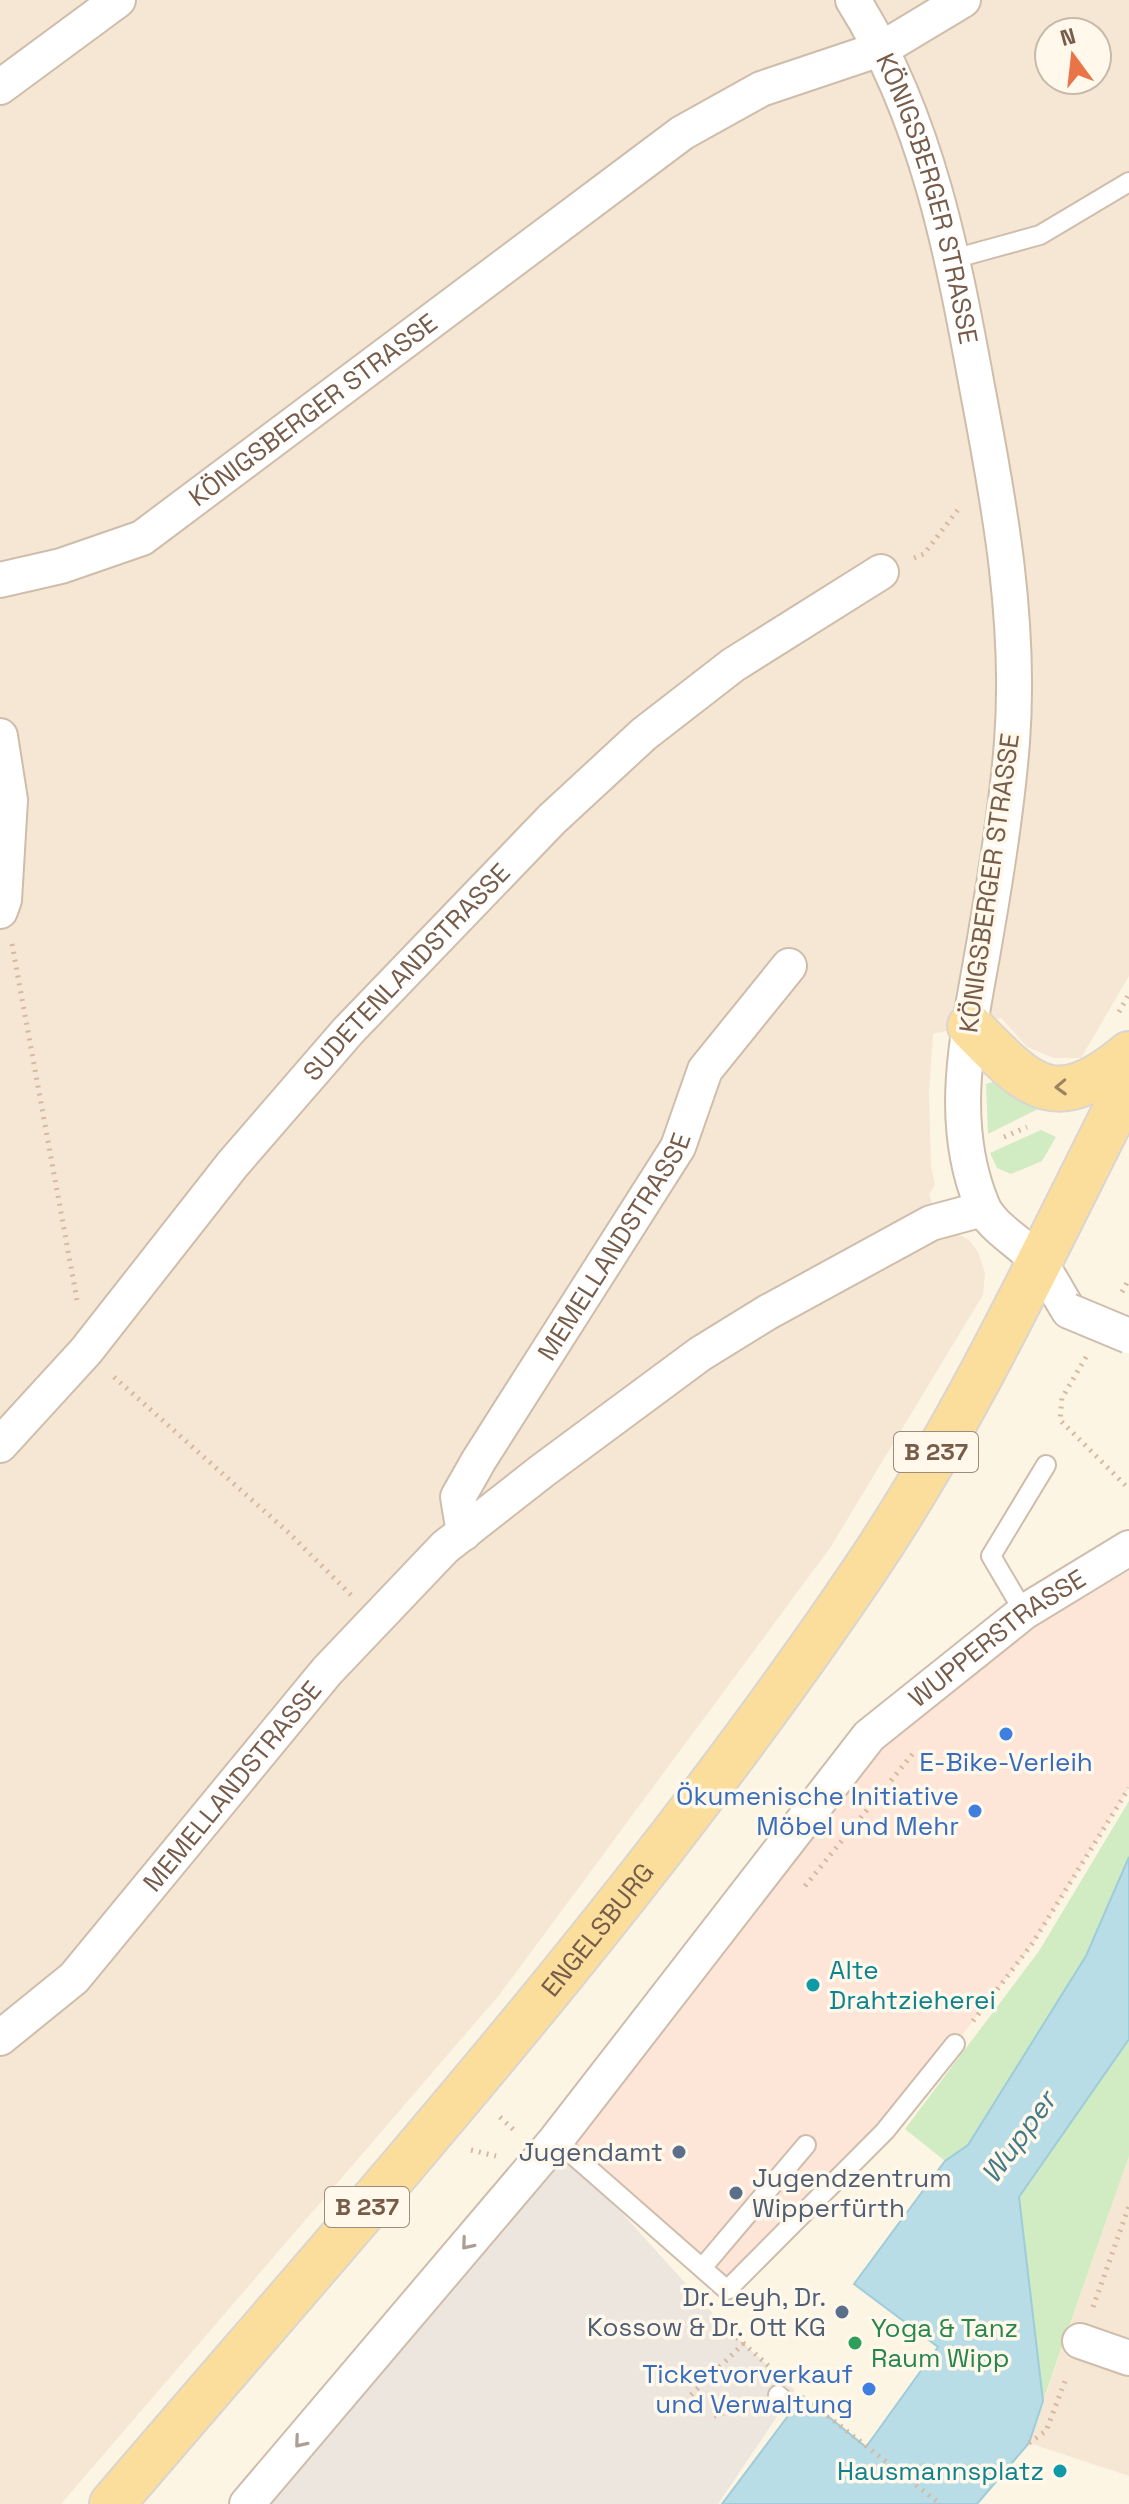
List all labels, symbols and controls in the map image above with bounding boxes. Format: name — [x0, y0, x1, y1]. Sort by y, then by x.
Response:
north arrow — [1033, 16, 1113, 96]
text: N — [1057, 21, 1079, 52]
street label: KÖNIGSBERGER STRASSE — [868, 48, 986, 347]
street label: KÖNIGSBERGER STRASSE — [182, 306, 444, 514]
street label: KÖNIGSBERGER STRASSE — [951, 731, 1027, 1035]
street label: SUDETENLANDSTRASSE — [295, 856, 517, 1088]
one-way arrow — [1055, 1079, 1067, 1096]
street label: MEMELLANDSTRASSE — [530, 1128, 699, 1367]
road number: B 237 — [894, 1432, 978, 1472]
street label: WUPPERSTRASSE — [902, 1562, 1092, 1715]
street label: MEMELLANDSTRASSE — [135, 1674, 329, 1898]
marker: E-Bike-Verleih — [997, 1725, 1015, 1743]
place label: E-Bike-Verleih — [919, 1745, 1093, 1779]
place label: Ökumenische Initiative Möbel und Mehr — [676, 1779, 959, 1843]
marker: Ökumenische Initiative Möbel und Mehr — [966, 1802, 984, 1820]
street label: ENGELSBURG — [534, 1856, 661, 2004]
place label: Alte Drahtzieherei — [829, 1953, 996, 2017]
marker: Alte Drahtzieherei — [804, 1976, 822, 1994]
water label: Wupper — [973, 2081, 1065, 2190]
place label: Jugendamt — [519, 2135, 663, 2169]
marker: Jugendamt — [670, 2143, 688, 2161]
place label: Jugendzentrum Wipperfürth — [752, 2161, 952, 2225]
marker: Jugendzentrum Wipperfürth — [727, 2184, 745, 2202]
road number: B 237 — [325, 2187, 409, 2227]
one-way arrow — [462, 2234, 477, 2249]
place label: Dr. Leyh, Dr. Kossow & Dr. Ott KG — [587, 2280, 826, 2344]
marker: Dr. Leyh, Dr. Kossow & Dr. Ott KG — [833, 2303, 851, 2321]
place label: Yoga & Tanz Raum Wipp — [871, 2311, 1018, 2375]
marker: Yoga & Tanz Raum Wipp — [846, 2334, 864, 2352]
place label: Ticketvorverkauf und Verwaltung — [642, 2357, 853, 2421]
marker: Ticketvorverkauf und Verwaltung — [860, 2380, 878, 2398]
one-way arrow — [295, 2433, 309, 2448]
place label: Hausmannsplatz — [837, 2454, 1044, 2488]
marker: Hausmannsplatz — [1051, 2462, 1069, 2480]

